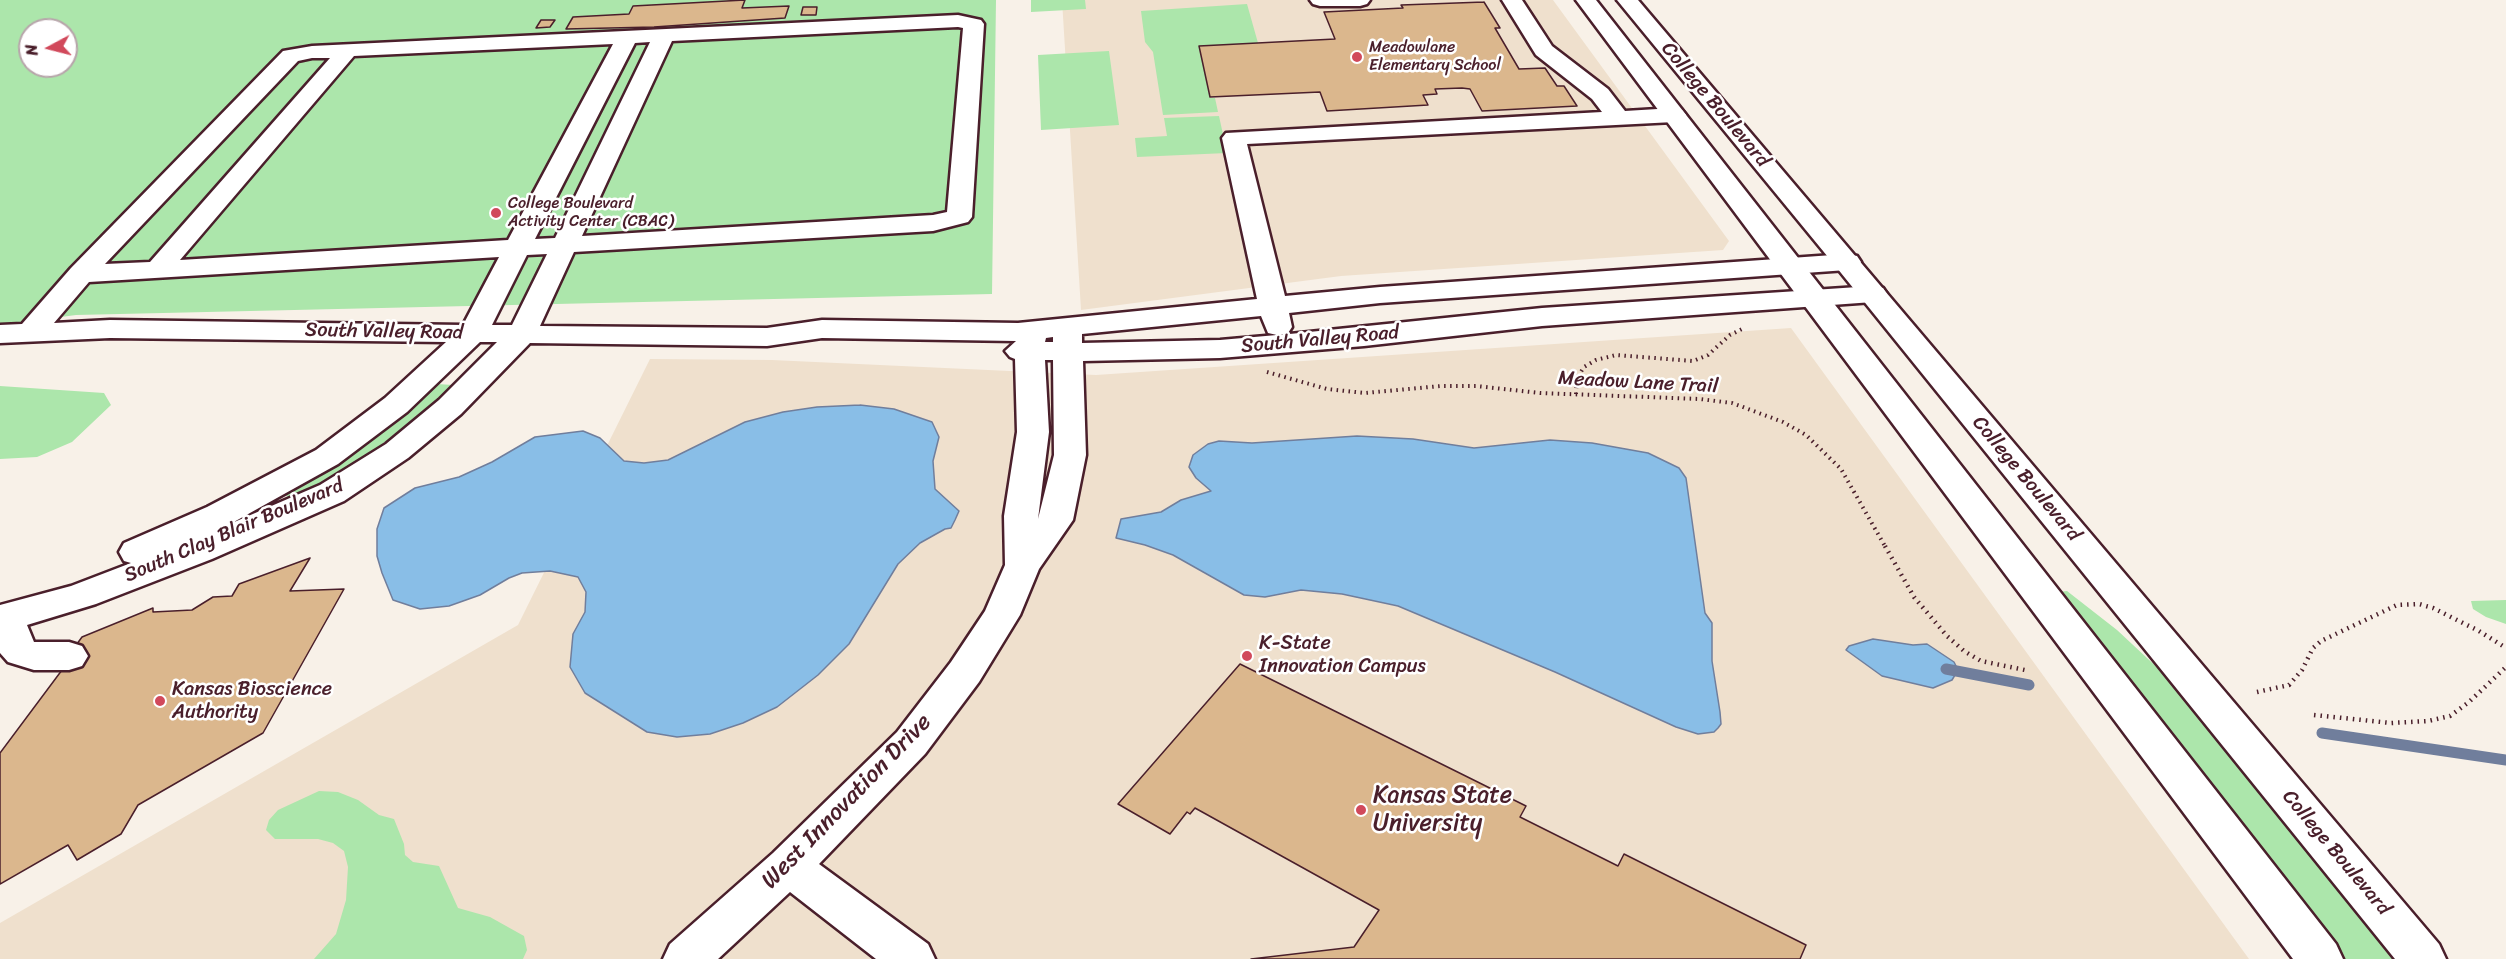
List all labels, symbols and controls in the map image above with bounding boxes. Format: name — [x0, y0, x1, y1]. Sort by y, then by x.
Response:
north arrow — [18, 18, 78, 78]
street label: College Boulevard — [1656, 37, 1774, 173]
place label: Meadowlane Elementary School — [1369, 38, 1501, 76]
text: N — [17, 43, 47, 57]
marker: Meadowlane Elementary School — [1350, 50, 1364, 64]
place label: College Boulevard Activity Center (CBAC) — [508, 194, 674, 232]
marker: College Boulevard Activity Center (CBAC) — [489, 206, 503, 220]
street label: South Valley Road — [305, 319, 463, 345]
street label: South Valley Road — [1240, 321, 1400, 359]
street label: Meadow Lane Trail — [1557, 367, 1719, 399]
street label: College Boulevard — [1967, 411, 2085, 547]
street label: South Clay Blair Boulevard — [121, 474, 347, 588]
place label: K-State Innovation Campus — [1259, 632, 1426, 679]
marker: K-State Innovation Campus — [1240, 649, 1254, 663]
place label: Kansas Bioscience Authority — [172, 678, 332, 725]
marker: Kansas Bioscience Authority — [153, 694, 167, 708]
street label: West Innovation Drive — [756, 708, 938, 896]
place label: Kansas State University — [1373, 782, 1512, 838]
street label: College Boulevard — [2277, 785, 2395, 921]
marker: Kansas State University — [1354, 803, 1368, 817]

